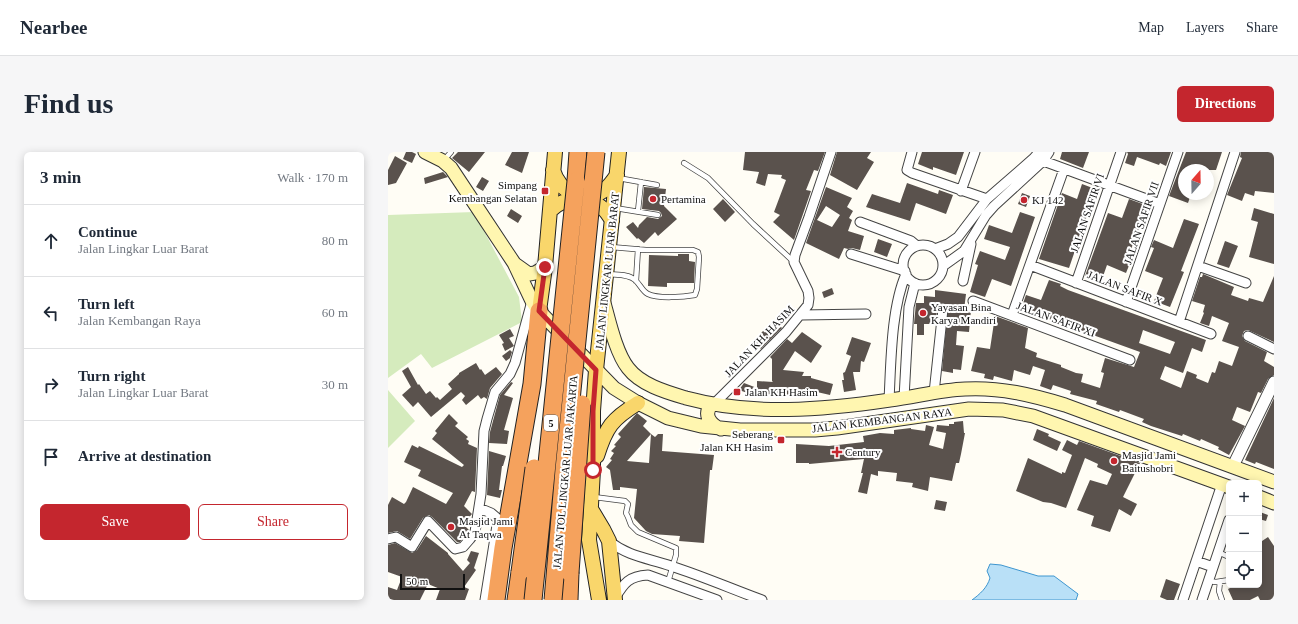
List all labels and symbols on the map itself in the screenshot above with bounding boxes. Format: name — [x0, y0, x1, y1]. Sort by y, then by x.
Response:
north arrow — [1178, 164, 1214, 200]
street label: JALAN SAFIR VI — [1068, 172, 1106, 254]
place label: Simpang Kembangan Selatan — [449, 179, 537, 204]
street label: JALAN SAFIR VII — [1121, 180, 1161, 266]
marker: Simpang Kembangan Selatan — [540, 186, 550, 196]
street label: JALAN LINGKAR LUAR BARAT — [593, 191, 621, 350]
place label: Pertamina — [661, 193, 706, 205]
marker: Pertamina — [648, 194, 658, 204]
place label: KJ 142 — [1032, 194, 1063, 206]
marker: KJ 142 — [1019, 195, 1029, 205]
route end — [536, 258, 554, 276]
street label: JALAN SAFIR X — [1086, 268, 1164, 308]
street label: JALAN SAFIR XI — [1015, 299, 1097, 339]
place label: Yayasan Bina Karya Mandiri — [931, 301, 996, 326]
street label: JALAN KH. HASIM — [722, 303, 796, 379]
marker: Yayasan Bina Karya Mandiri — [918, 308, 928, 318]
street label: JALAN TOL LINGKAR LUAR JAKARTA — [551, 375, 579, 569]
place label: Jalan KH Hasim — [745, 386, 818, 398]
marker: Jalan KH Hasim — [732, 387, 742, 397]
street label: JALAN KEMBANGAN RAYA — [811, 405, 953, 435]
road number: 5 — [544, 415, 558, 431]
place label: Seberang Jalan KH Hasim — [700, 428, 773, 453]
marker: Seberang Jalan KH Hasim — [776, 435, 786, 445]
place label: Century — [845, 446, 881, 458]
marker: Century — [832, 447, 842, 457]
place label: Masjid Jami Baitushobri — [1122, 449, 1176, 474]
marker: Masjid Jami Baitushobri — [1109, 456, 1119, 466]
route start — [584, 461, 602, 479]
place label: Masjid Jami At Taqwa — [459, 515, 513, 540]
marker: Masjid Jami At Taqwa — [446, 522, 456, 532]
scale bar — [400, 572, 465, 591]

